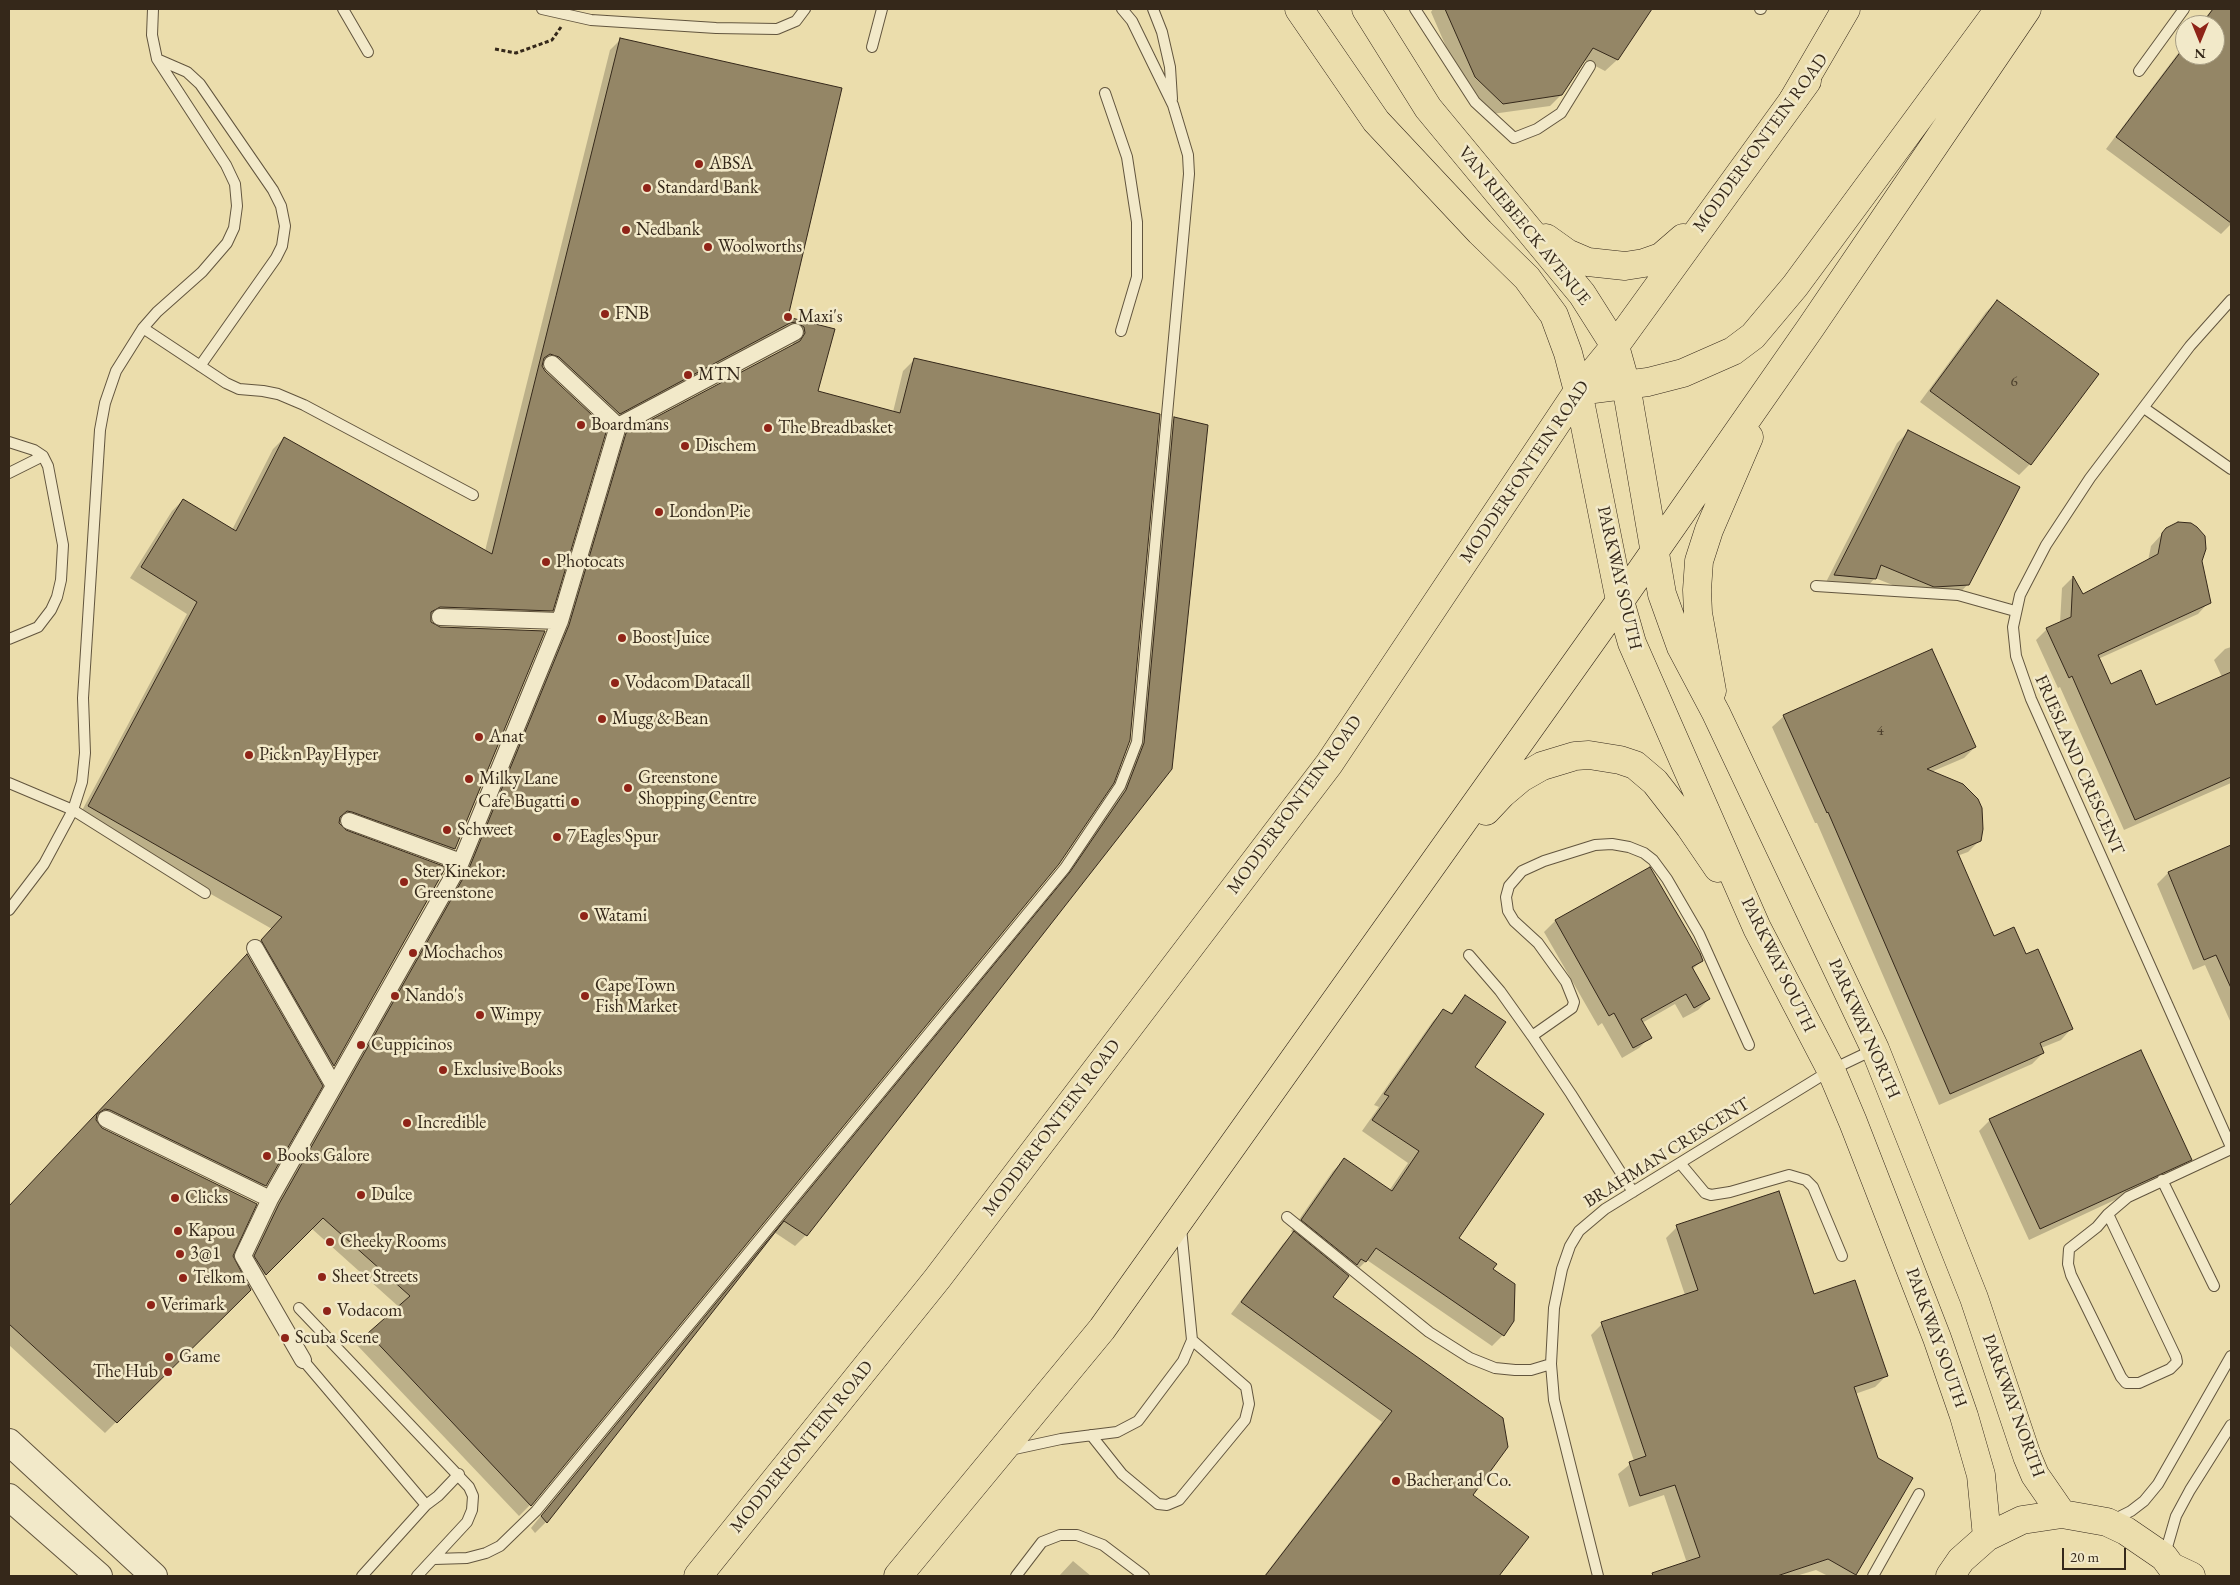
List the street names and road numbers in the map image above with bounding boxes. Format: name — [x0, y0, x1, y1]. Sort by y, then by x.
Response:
street label: MODDERFONTEIN ROAD — [1689, 49, 1833, 237]
street label: VAN RIEBEECK AVENUE — [1453, 142, 1595, 310]
street label: MODDERFONTEIN ROAD — [1456, 377, 1594, 567]
street label: PARKWAY SOUTH — [1592, 504, 1646, 652]
street label: FRIESLAND CRESCENT — [2030, 672, 2128, 858]
street label: MODDERFONTEIN ROAD — [1223, 711, 1367, 899]
street label: PARKWAY SOUTH — [1736, 894, 1820, 1036]
street label: PARKWAY NORTH — [1823, 956, 1905, 1102]
street label: MODDERFONTEIN ROAD — [979, 1035, 1125, 1221]
street label: BRAHMAN CRESCENT — [1580, 1093, 1754, 1213]
street label: PARKWAY SOUTH — [1901, 1265, 1971, 1411]
street label: PARKWAY NORTH — [1977, 1331, 2049, 1481]
street label: MODDERFONTEIN ROAD — [726, 1356, 878, 1538]

